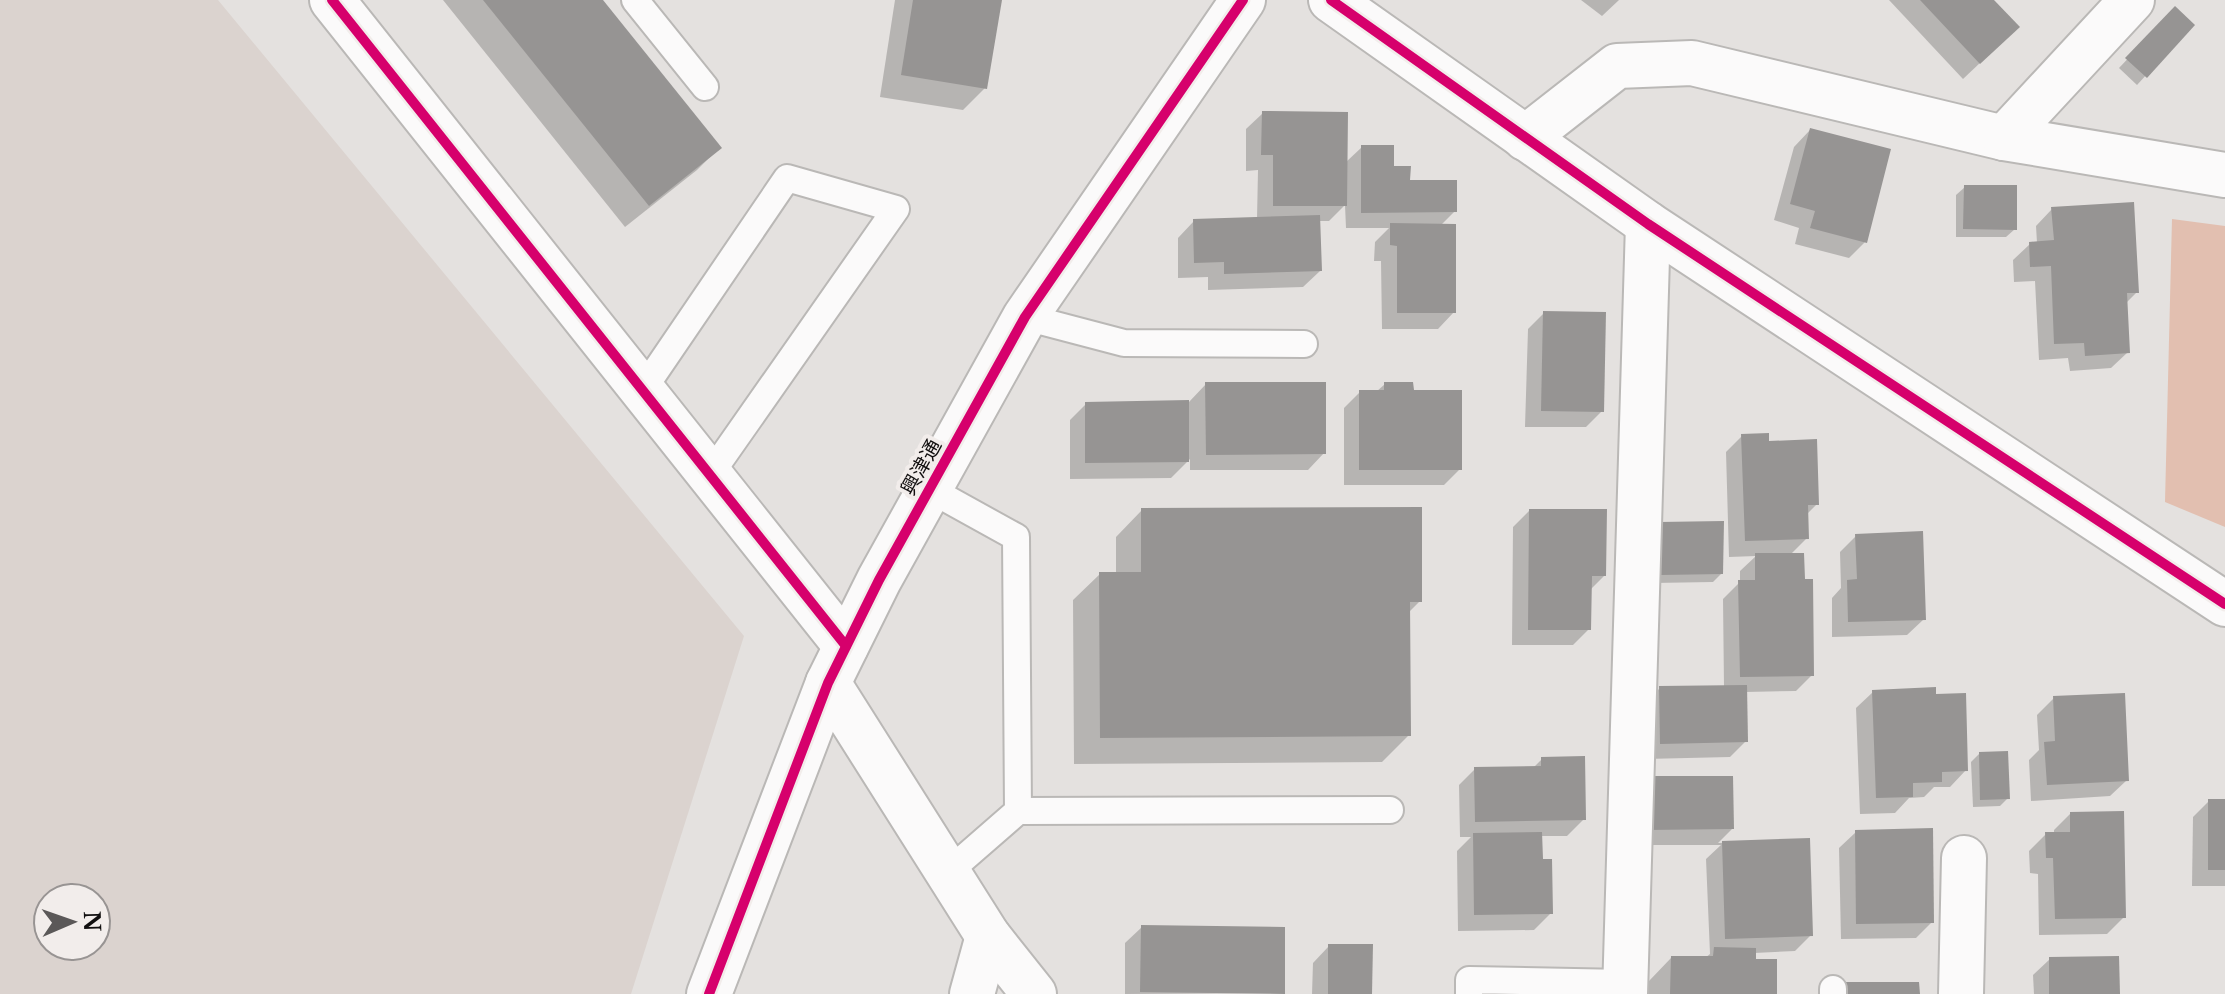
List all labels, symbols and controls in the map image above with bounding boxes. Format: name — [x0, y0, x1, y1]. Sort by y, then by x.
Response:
street label: 興津通 — [896, 435, 946, 499]
north arrow — [32, 882, 112, 962]
text: N — [78, 911, 105, 932]

